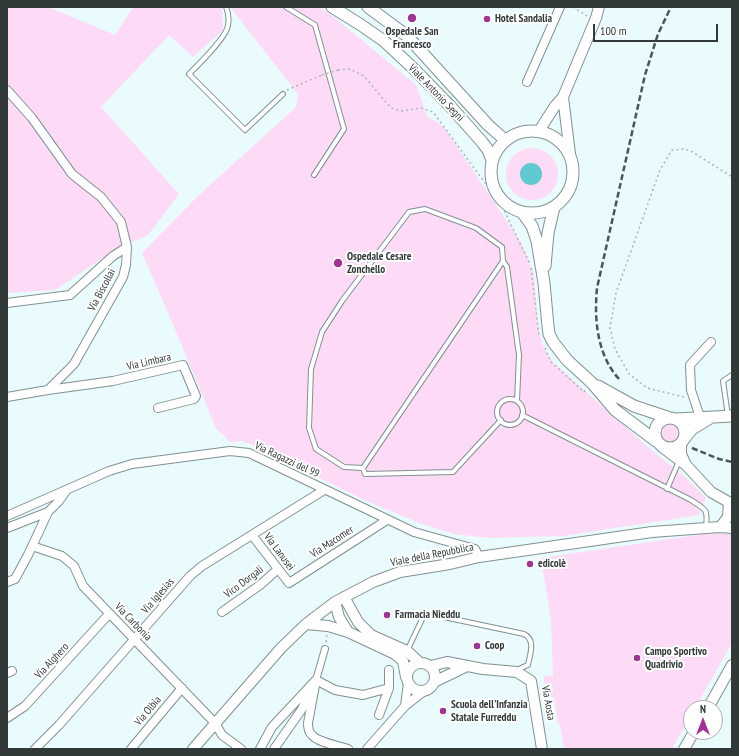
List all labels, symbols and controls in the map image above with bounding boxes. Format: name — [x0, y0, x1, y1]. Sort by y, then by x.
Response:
marker: Ospedale San Francesco — [406, 12, 418, 24]
place label: Hotel Sandalia — [495, 12, 552, 26]
marker: Hotel Sandalia — [482, 14, 492, 24]
scale bar — [595, 16, 720, 42]
text: 100 m — [600, 23, 627, 38]
place label: Ospedale San Francesco — [386, 25, 438, 51]
street label: Viale Antonio Segni — [405, 62, 467, 124]
place label: Ospedale Cesare Zonchello — [347, 250, 411, 276]
marker: Ospedale Cesare Zonchello — [332, 257, 344, 269]
street label: Via Biscollai — [85, 267, 119, 313]
street label: Via Limbara — [126, 351, 172, 373]
street label: Via Ragazzi del 99 — [253, 439, 321, 481]
street label: Via Macomer — [308, 523, 356, 561]
street label: Via Lanusei — [261, 531, 297, 573]
street label: Viale della Repubblica — [389, 540, 475, 570]
place label: edicolè — [538, 557, 566, 571]
marker: edicolè — [525, 559, 535, 569]
street label: Vico Dorgali — [222, 563, 266, 601]
street label: Via Iglesias — [139, 575, 177, 617]
street label: Via Carbonia — [112, 600, 154, 644]
place label: Farmacia Nieddu — [395, 608, 460, 622]
marker: Farmacia Nieddu — [382, 610, 392, 620]
place label: Coop — [485, 639, 504, 653]
street label: Via Alghero — [32, 640, 72, 682]
marker: Coop — [472, 641, 482, 651]
place label: Campo Sportivo Quadrivio — [645, 645, 707, 671]
marker: Campo Sportivo Quadrivio — [632, 653, 642, 663]
street label: Via Aosta — [538, 685, 558, 721]
street label: Via Olbia — [132, 694, 164, 728]
place label: Scuola dell'Infanzia Statale Furreddu — [451, 698, 527, 724]
north arrow — [683, 700, 723, 740]
text: N — [700, 702, 706, 716]
marker: Scuola dell'Infanzia Statale Furreddu — [438, 706, 448, 716]

